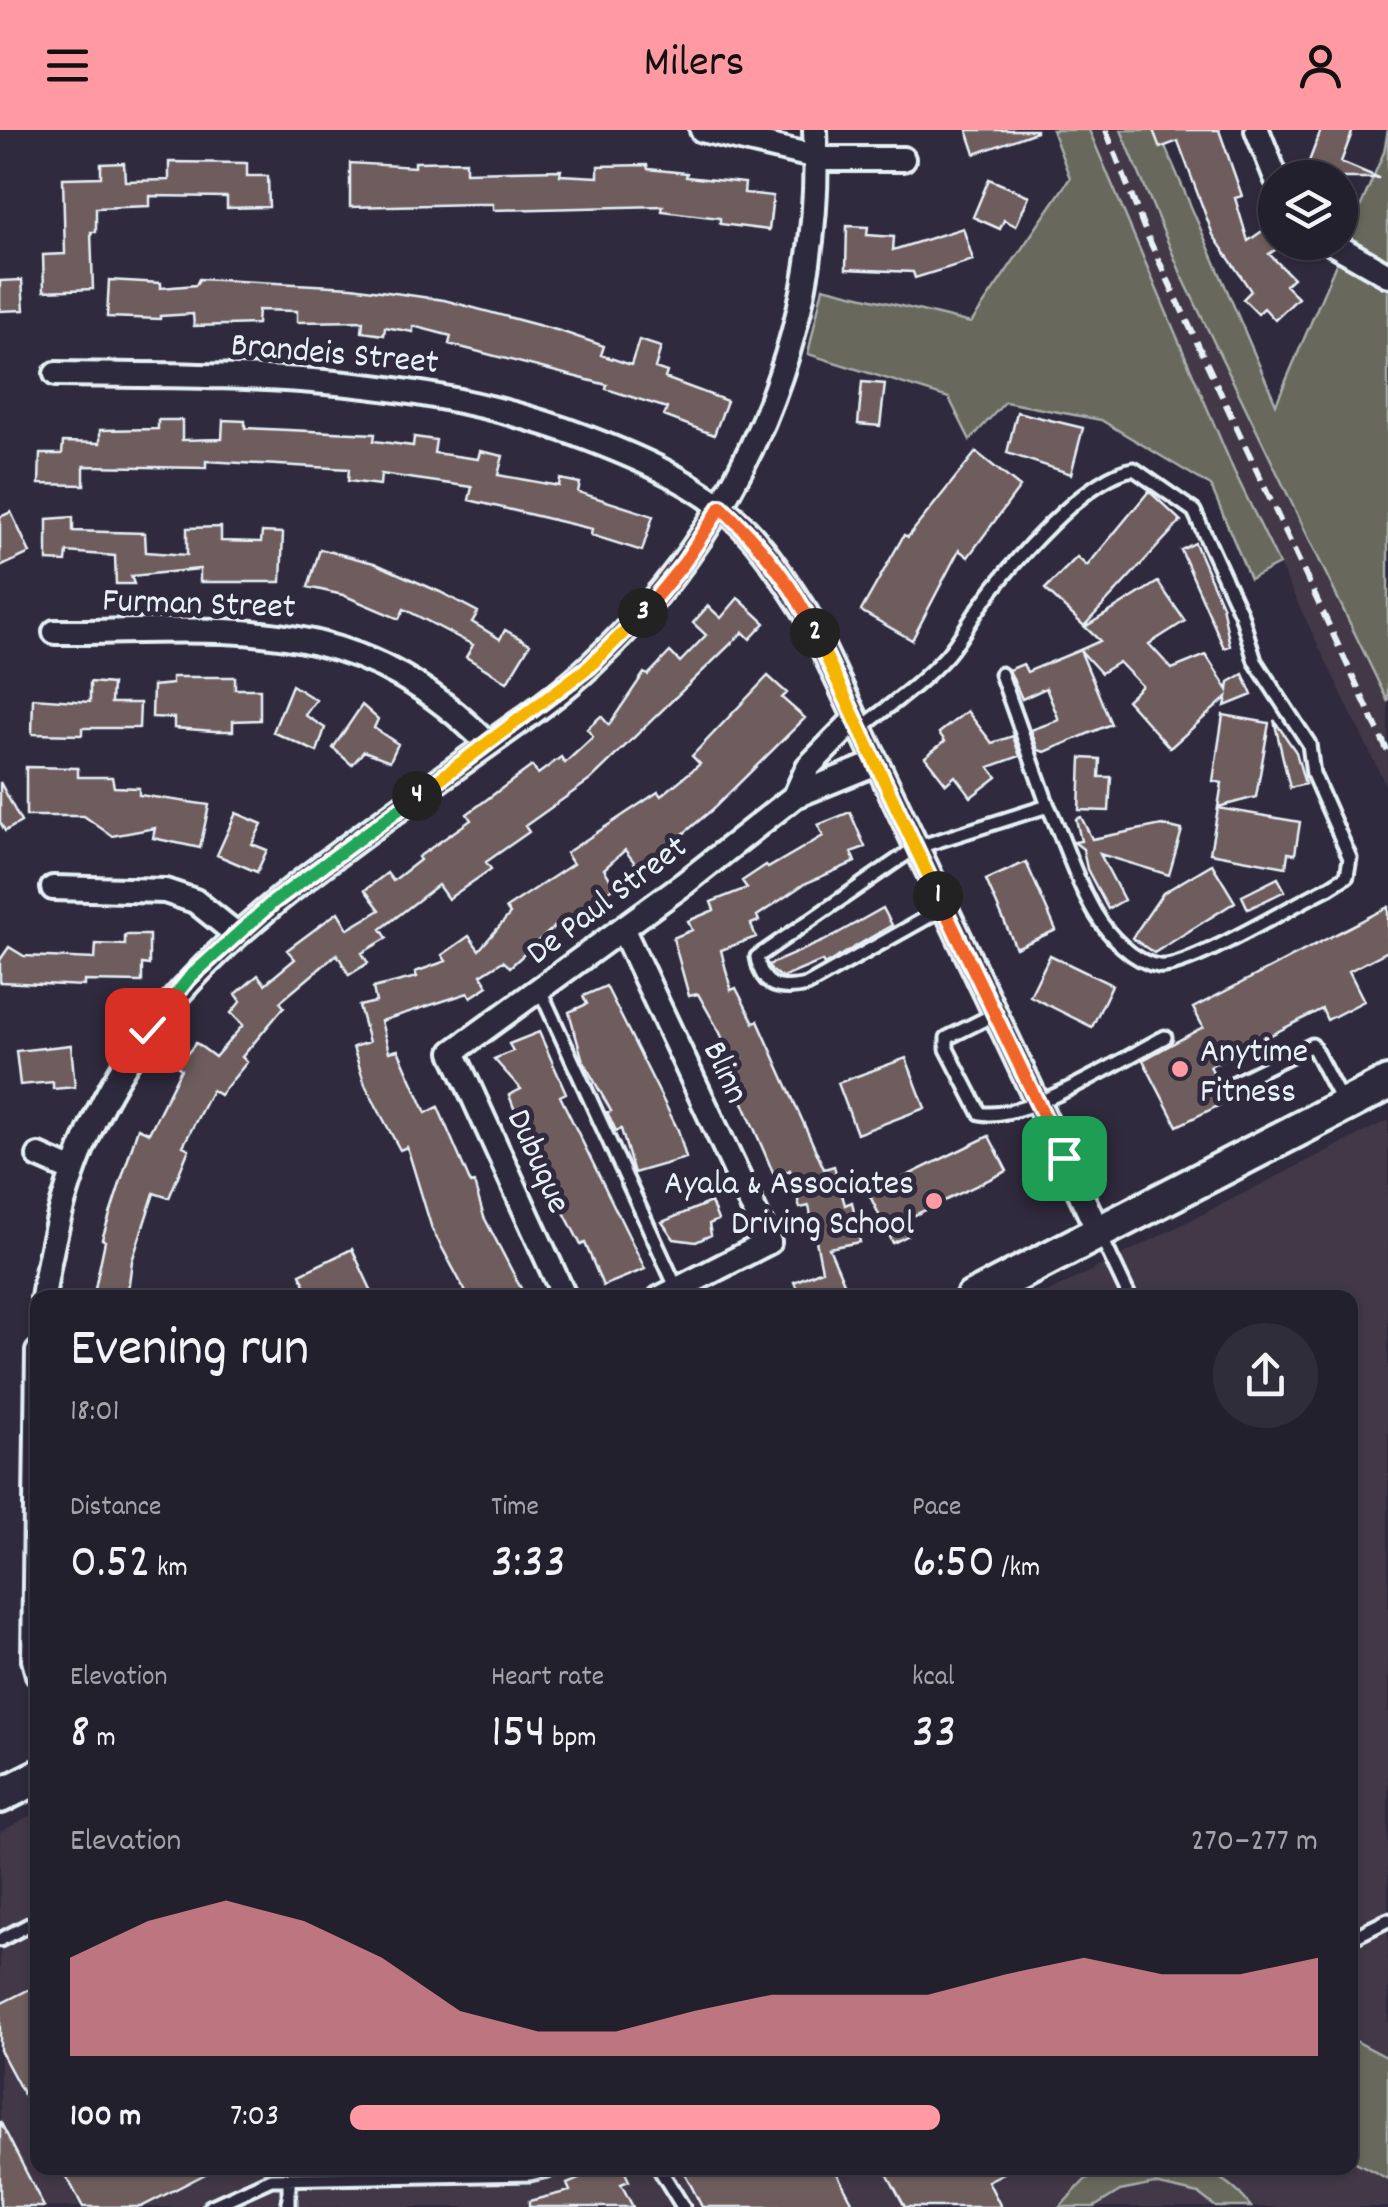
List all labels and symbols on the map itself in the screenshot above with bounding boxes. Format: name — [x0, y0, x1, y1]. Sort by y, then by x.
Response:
street label: Brandeis Street — [229, 322, 441, 390]
street label: Furman Street — [101, 578, 296, 634]
pin: 3 — [618, 588, 668, 638]
pin: 2 — [790, 608, 840, 658]
pin: 4 — [392, 771, 442, 821]
street label: De Paul Street — [517, 825, 699, 979]
pin: 1 — [913, 871, 963, 921]
pin — [105, 988, 190, 1073]
place label: Anytime Fitness — [1200, 1029, 1308, 1119]
street label: Blinn — [687, 1034, 760, 1113]
marker: Anytime Fitness — [1169, 1058, 1191, 1080]
street label: Dubuque — [491, 1102, 582, 1222]
pin — [1022, 1116, 1107, 1201]
place label: Ayala & Associates Driving School — [664, 1161, 914, 1251]
marker: Ayala & Associates Driving School — [923, 1190, 945, 1212]

